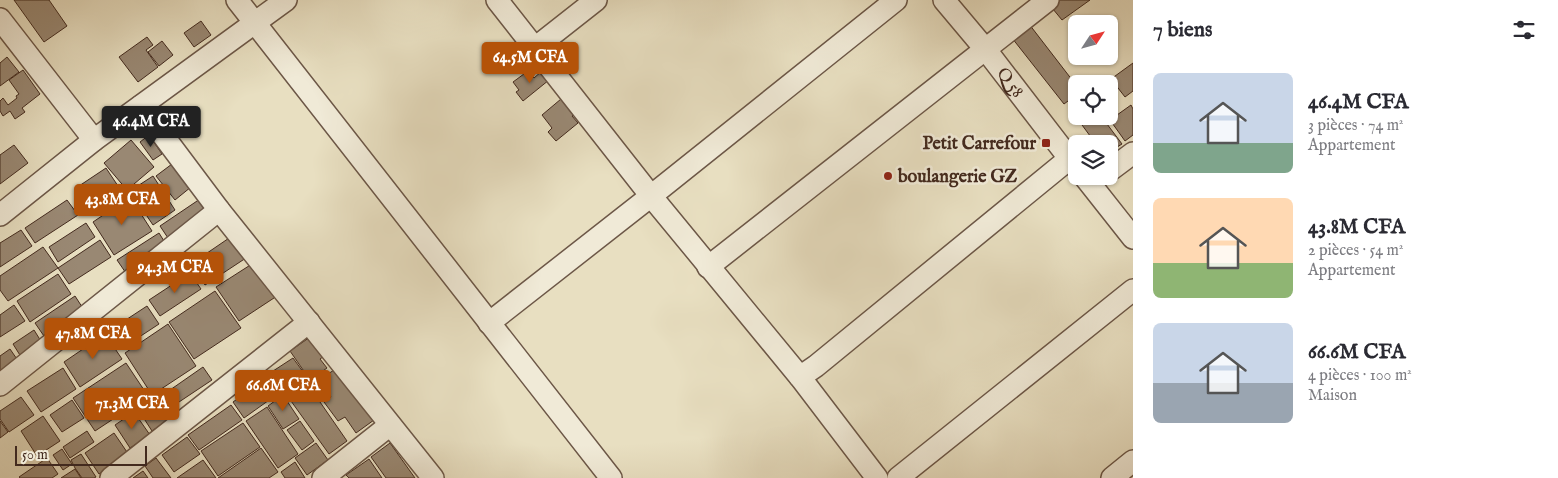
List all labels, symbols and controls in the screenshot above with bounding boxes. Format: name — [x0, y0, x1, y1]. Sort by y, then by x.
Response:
north arrow — [1068, 15, 1118, 65]
map controls — [1068, 15, 1118, 185]
icon: filters — [1510, 16, 1538, 44]
text: 7 biens — [1153, 17, 1212, 44]
pin: 64.5M CFA — [473, 42, 587, 84]
text: 64.5M CFA — [493, 48, 567, 68]
street label: Q 58 — [991, 63, 1029, 103]
button: locate — [1068, 75, 1118, 125]
text: 46.4M CFA — [1308, 89, 1408, 116]
icon: home — [1193, 93, 1253, 153]
pin: 46.4M CFA — [94, 106, 208, 148]
text: 46.4M CFA — [113, 112, 189, 132]
text: 3 pièces · 74 m² — [1308, 116, 1404, 136]
place label: Petit Carrefour — [922, 133, 1036, 156]
button: layers — [1068, 135, 1118, 185]
text: Appartement — [1308, 136, 1395, 156]
marker: Petit Carrefour — [1040, 137, 1052, 149]
place label: boulangerie GZ — [897, 166, 1018, 189]
marker: boulangerie GZ — [882, 170, 894, 182]
pin: 43.8M CFA — [65, 184, 179, 226]
text: 43.8M CFA — [85, 190, 159, 210]
text: 43.8M CFA — [1308, 214, 1405, 241]
icon: home — [1193, 218, 1253, 278]
text: 2 pièces · 54 m² — [1308, 241, 1403, 261]
pin: 94.3M CFA — [118, 252, 232, 294]
text: 94.3M CFA — [137, 258, 213, 278]
text: Appartement — [1308, 261, 1395, 281]
pin: 47.8M CFA — [36, 318, 150, 360]
text: 47.8M CFA — [55, 324, 131, 344]
text: 66.6M CFA — [1308, 339, 1405, 366]
icon: home — [1193, 343, 1253, 403]
text: 4 pièces · 100 m² — [1308, 366, 1412, 386]
pin: 66.6M CFA — [226, 370, 340, 412]
text: 66.6M CFA — [246, 376, 320, 396]
text: Maison — [1308, 386, 1357, 406]
pin: 71.3M CFA — [75, 388, 189, 430]
text: 71.3M CFA — [95, 394, 169, 414]
scale bar — [15, 443, 148, 466]
text: 50 m — [22, 446, 48, 464]

